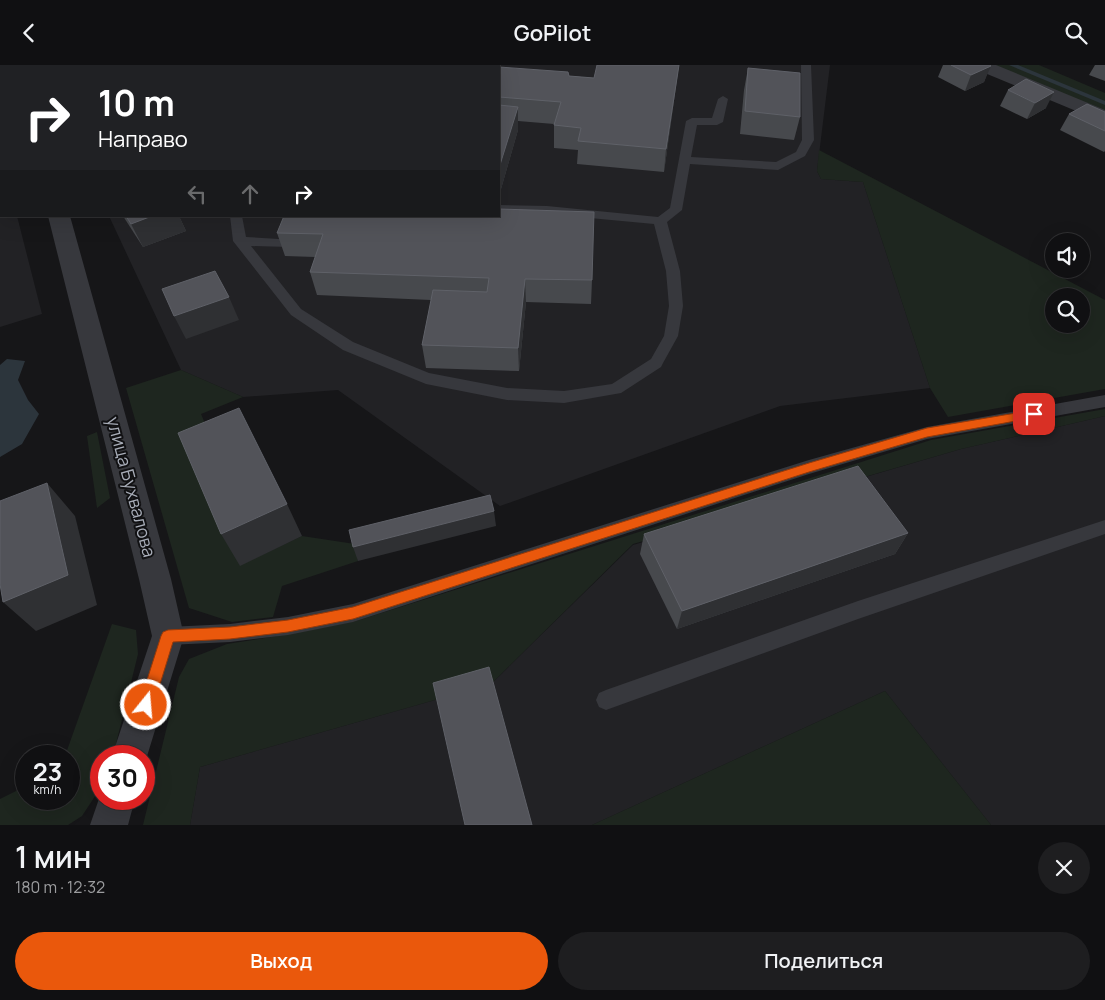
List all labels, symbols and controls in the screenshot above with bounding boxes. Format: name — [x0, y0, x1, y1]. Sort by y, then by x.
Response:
text: GoPilot — [514, 18, 591, 48]
icon: back — [15, 19, 43, 47]
icon: search — [1062, 19, 1090, 47]
text: 10 m — [98, 79, 175, 127]
icon: right — [15, 85, 80, 150]
text: Направо — [98, 124, 188, 154]
icon: left — [183, 180, 211, 208]
icon: ahead — [236, 180, 264, 208]
icon: right — [289, 180, 317, 208]
map controls — [1045, 233, 1090, 333]
button: sound — [1045, 233, 1090, 278]
button: search — [1045, 288, 1090, 333]
pin — [1013, 393, 1055, 435]
icon: arrive — [1020, 400, 1048, 428]
street label: улица Бухвалова — [102, 414, 162, 560]
position arrow — [119, 678, 171, 730]
speed limit sign: 30 — [90, 745, 155, 810]
text: 23 — [33, 754, 62, 789]
text: km/h — [34, 781, 61, 798]
text: 1 мин — [15, 836, 91, 877]
button: close — [1038, 842, 1090, 894]
text: 180 m · 12:32 — [15, 876, 105, 898]
button: Выход — [15, 932, 548, 990]
button: Поделиться — [558, 932, 1090, 990]

